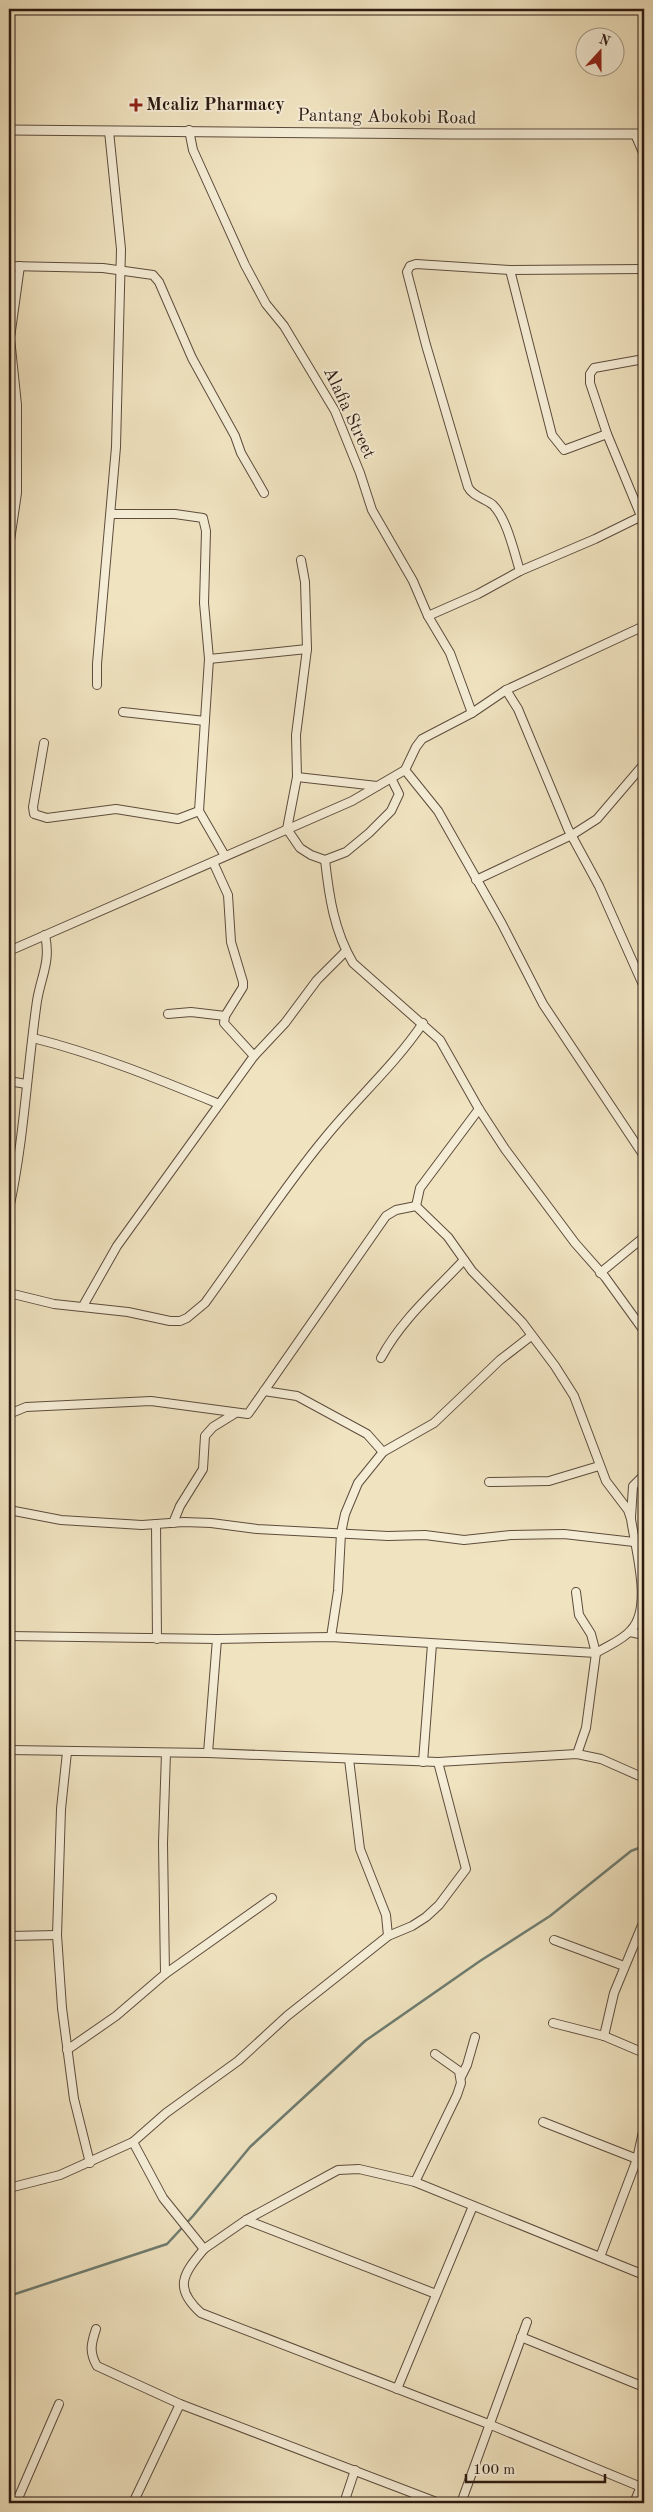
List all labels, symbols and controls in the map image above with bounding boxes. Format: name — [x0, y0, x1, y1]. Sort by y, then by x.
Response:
north arrow — [576, 28, 626, 78]
text: N — [597, 32, 612, 49]
place label: Mcaliz Pharmacy — [146, 96, 285, 114]
marker: Mcaliz Pharmacy — [130, 99, 142, 111]
street label: Pantang Abokobi Road — [297, 106, 477, 128]
street label: Alafia Street — [320, 364, 378, 462]
scale bar — [466, 2452, 604, 2484]
text: 100 m — [473, 2463, 515, 2478]

